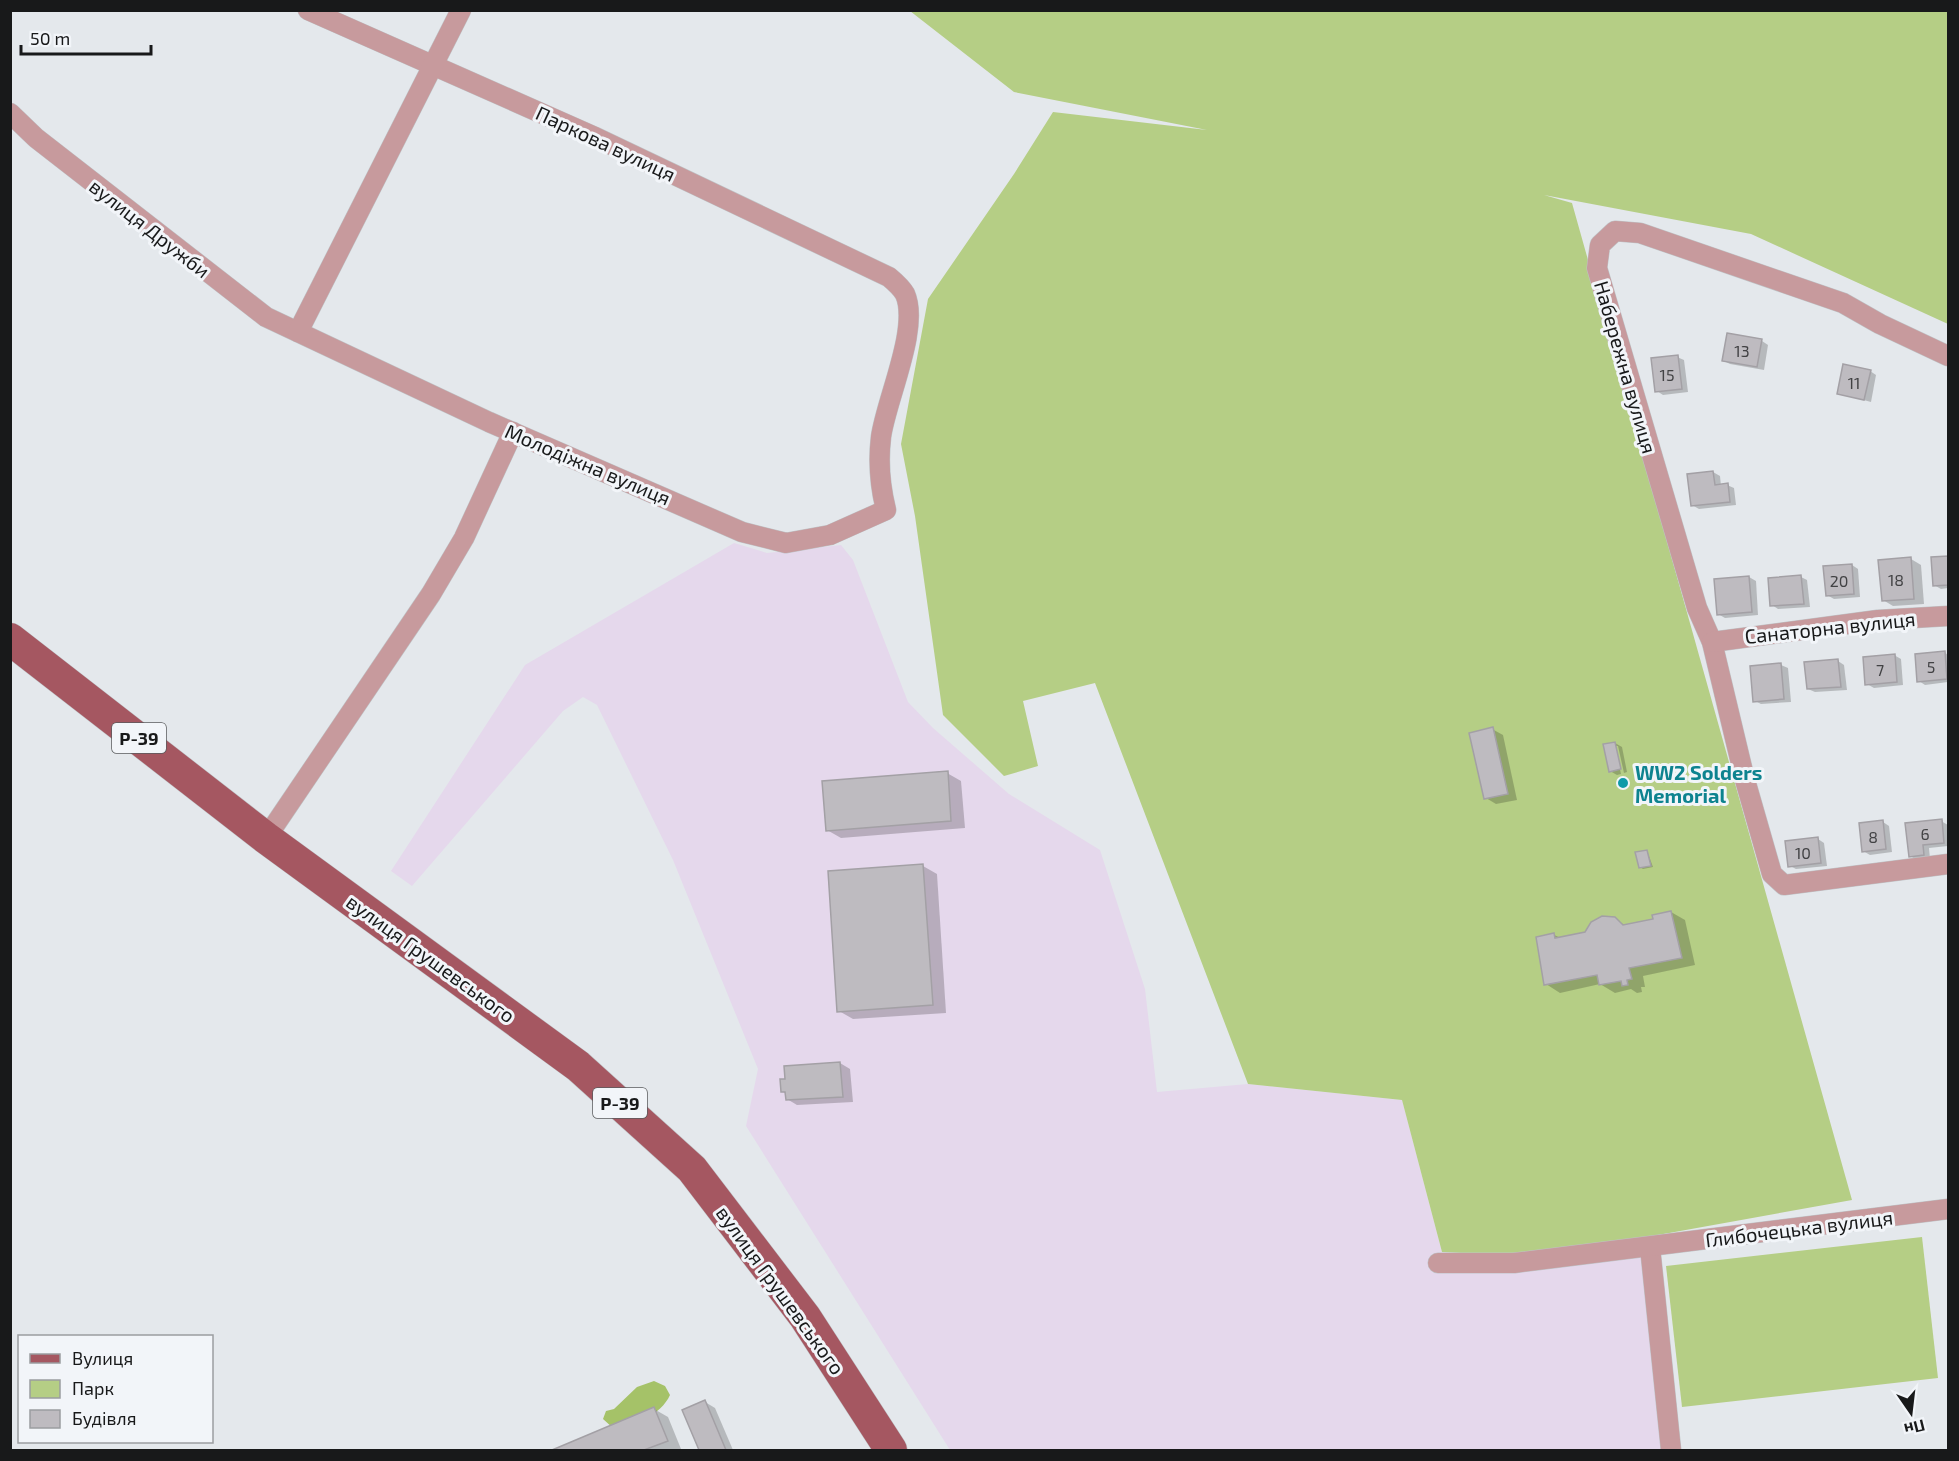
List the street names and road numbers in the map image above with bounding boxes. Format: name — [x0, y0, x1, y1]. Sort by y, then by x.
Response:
street label: Паркова вулиця — [532, 100, 680, 187]
street label: вулиця Дружби — [84, 174, 215, 283]
street label: Набережна вулиця — [1589, 278, 1662, 456]
street label: Молодіжна вулиця — [501, 418, 674, 511]
street label: Санаторна вулиця — [1743, 606, 1917, 649]
road number: Р-39 — [112, 723, 166, 753]
street label: вулиця Грушевського — [342, 889, 520, 1028]
road number: Р-39 — [593, 1088, 647, 1118]
street label: вулиця Грушевського — [711, 1201, 850, 1379]
street label: Глибочецька вулиця — [1704, 1205, 1894, 1252]

